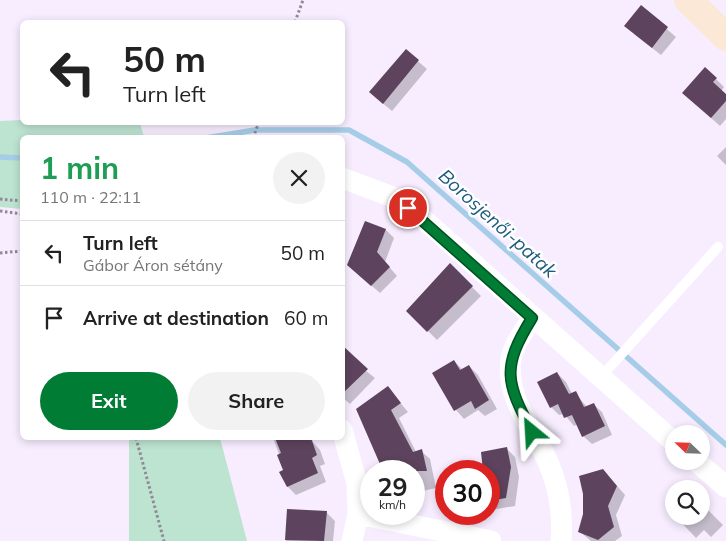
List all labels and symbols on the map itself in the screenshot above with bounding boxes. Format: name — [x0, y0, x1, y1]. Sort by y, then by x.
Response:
water label: Borosjenői-patak — [434, 164, 563, 283]
pin — [387, 187, 429, 229]
position arrow — [505, 405, 557, 457]
north arrow — [665, 425, 710, 470]
speed limit sign: 30 — [435, 460, 500, 525]

